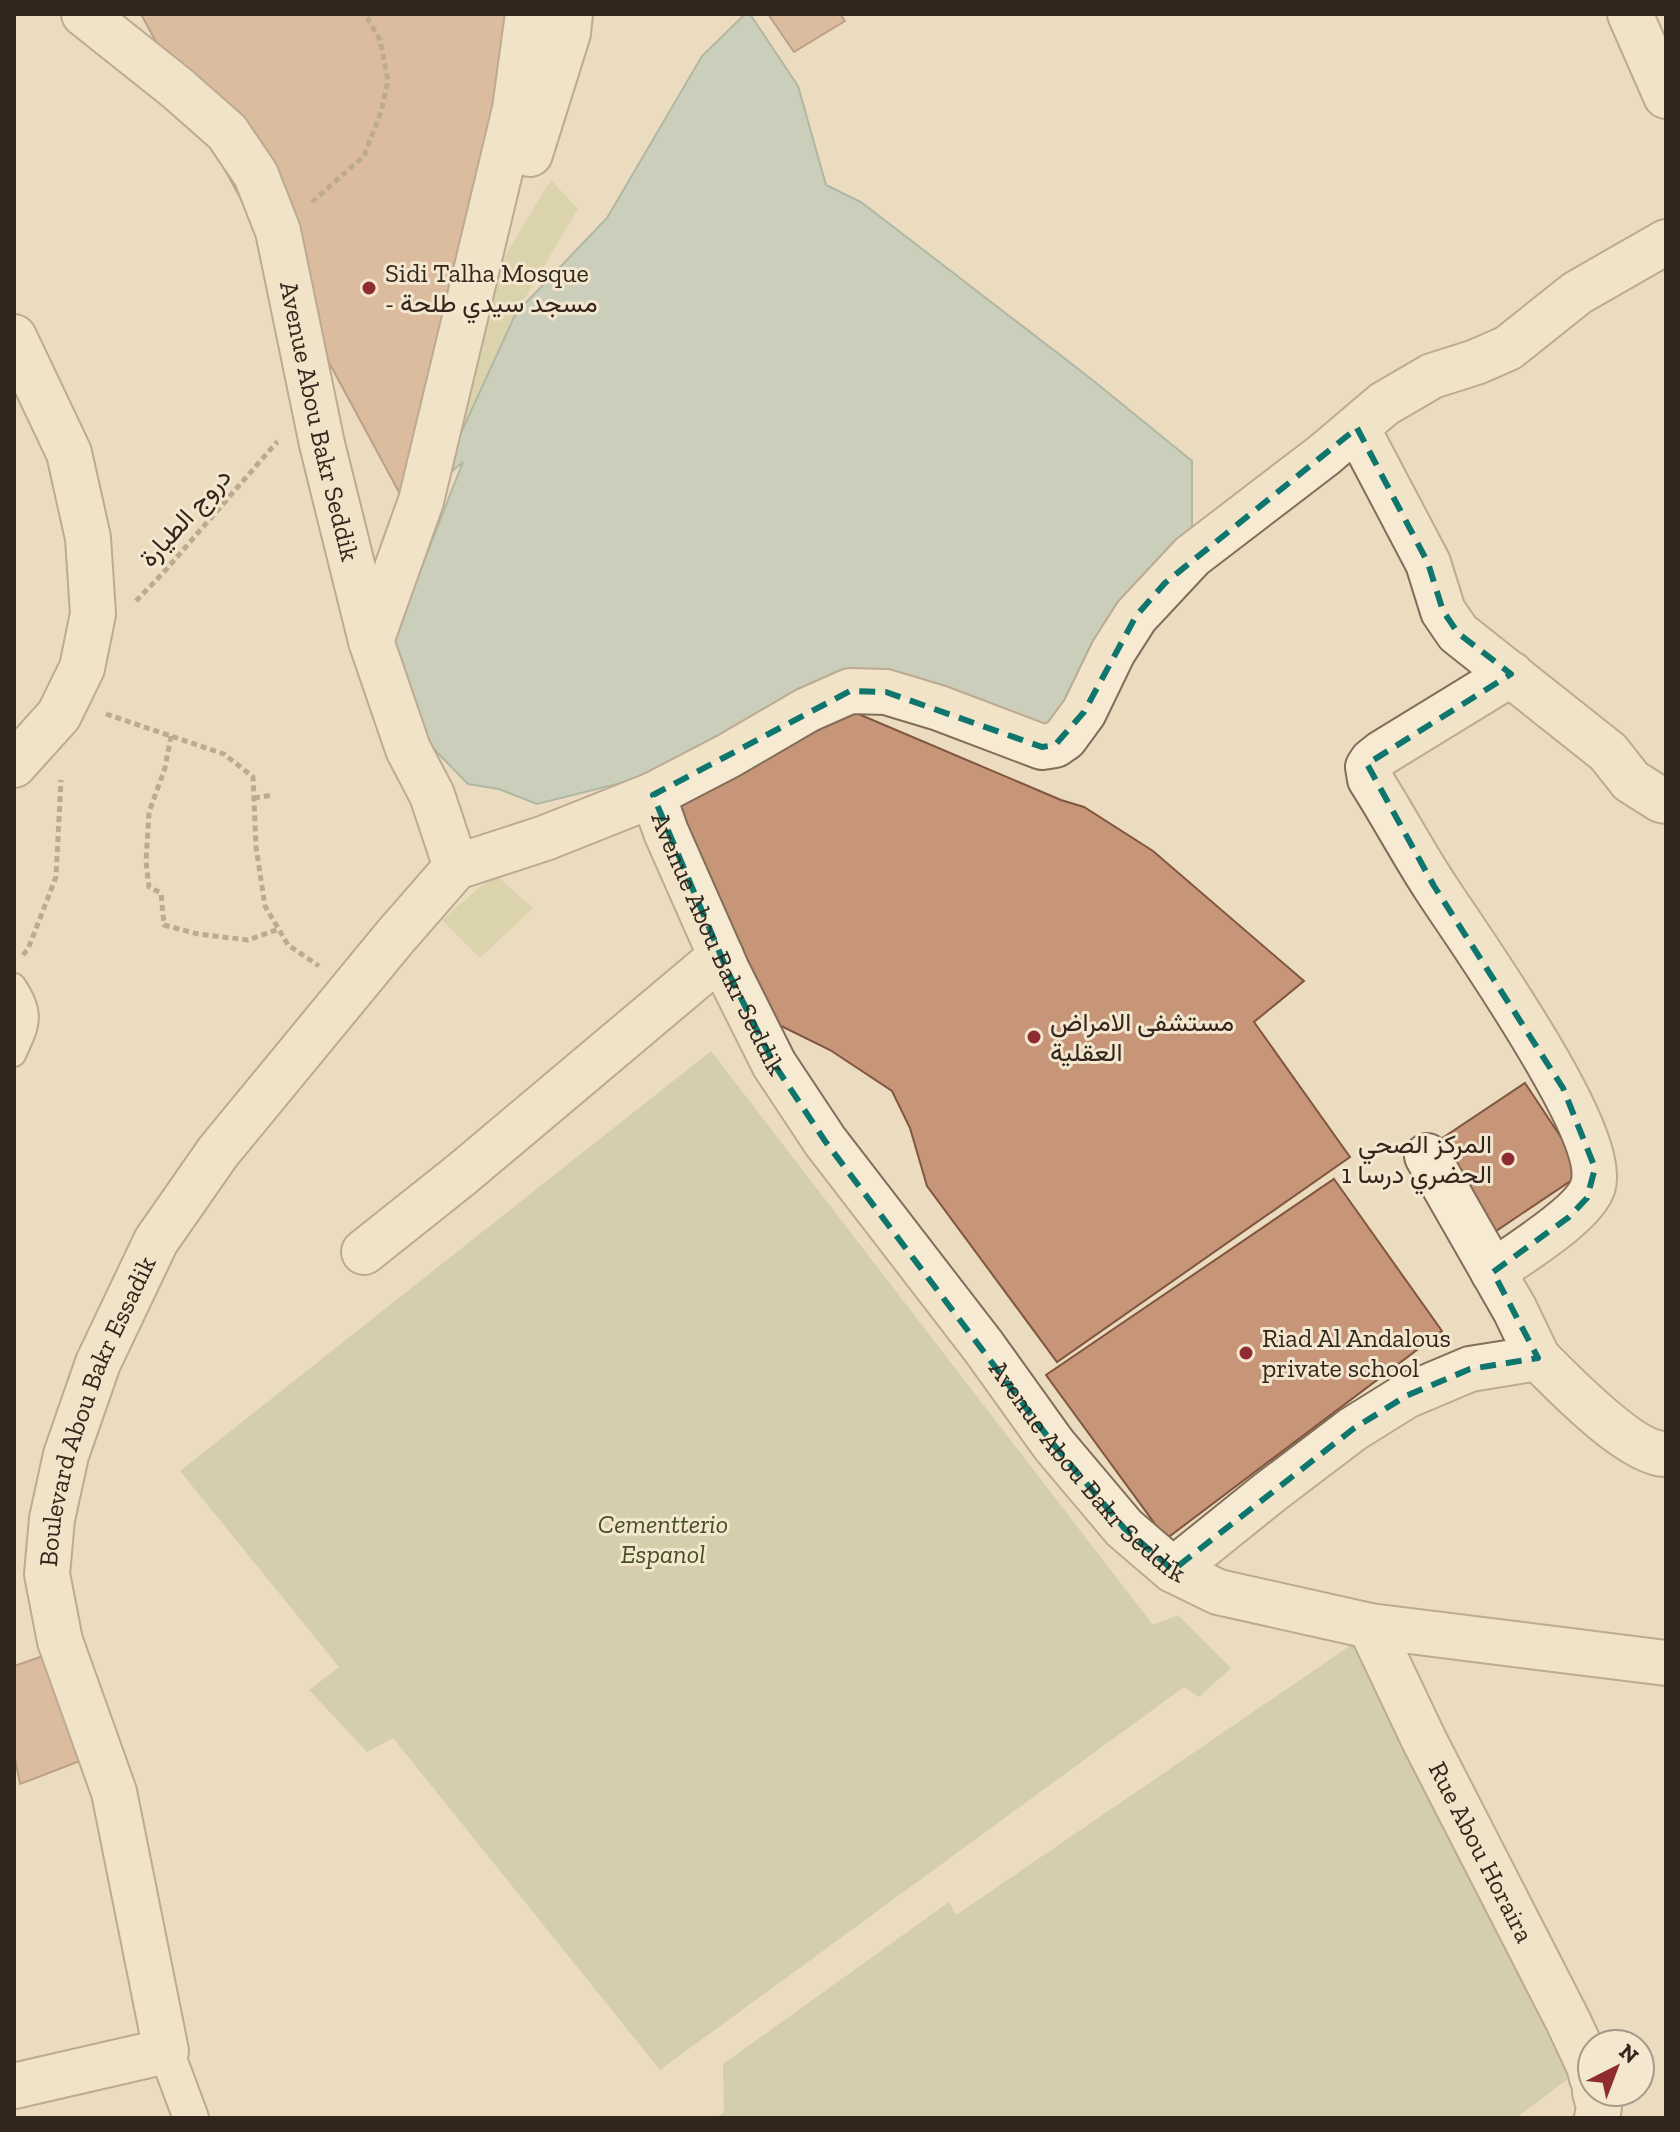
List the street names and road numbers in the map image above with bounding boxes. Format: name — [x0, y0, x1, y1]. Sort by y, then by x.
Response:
street label: Avenue Abou Bakr Seddik — [273, 278, 367, 565]
street label: دروج الطيارة — [132, 461, 239, 574]
street label: Avenue Abou Bakr Seddik — [644, 808, 793, 1082]
street label: Boulevard Abou Bakr Essadik — [32, 1250, 163, 1568]
street label: Avenue Abou Bakr Seddik — [982, 1354, 1191, 1590]
street label: Rue Abou Horaira — [1422, 1756, 1541, 1948]

